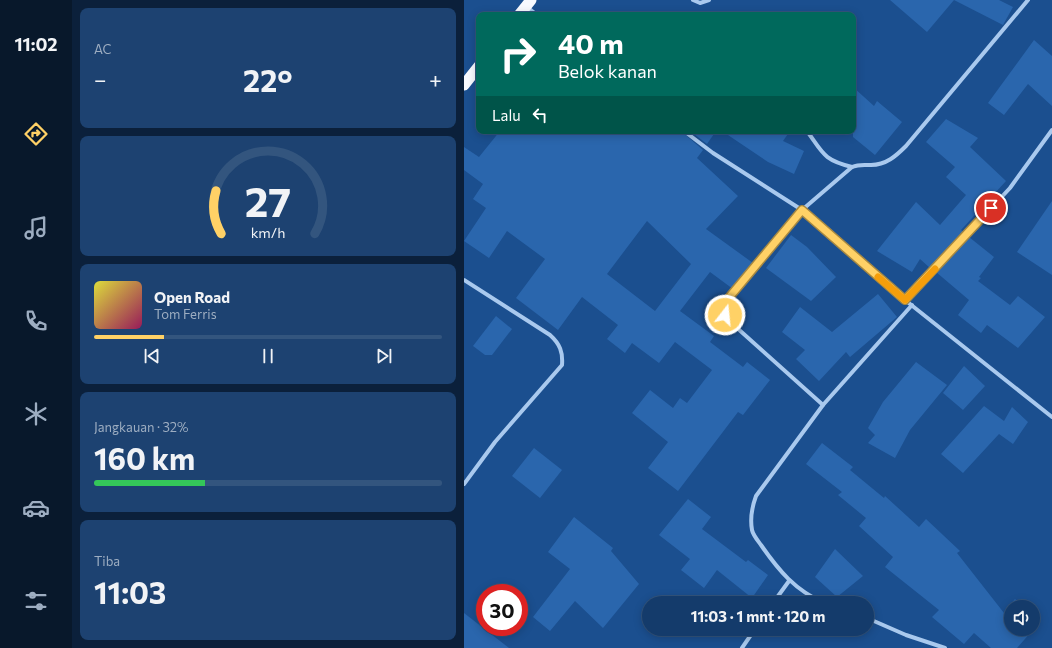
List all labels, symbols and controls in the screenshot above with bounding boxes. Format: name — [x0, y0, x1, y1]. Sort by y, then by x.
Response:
text: 40 m — [558, 26, 624, 60]
icon: right — [492, 28, 544, 80]
text: 11:02 — [14, 33, 58, 55]
text: AC — [94, 41, 112, 57]
text: Belok kanan — [558, 60, 657, 82]
text: 22° — [243, 61, 293, 98]
text: − — [94, 66, 107, 93]
text: + — [429, 66, 442, 93]
icon: left — [529, 104, 551, 126]
text: Lalu — [492, 106, 521, 124]
icon: directions — [22, 120, 50, 148]
text: 27 — [245, 175, 291, 226]
pin — [974, 191, 1008, 225]
icon: arrive — [980, 197, 1002, 219]
icon: music — [22, 214, 50, 242]
text: km/h — [251, 223, 285, 241]
text: Open Road — [154, 288, 230, 306]
position arrow — [704, 294, 746, 336]
text: Tom Ferris — [154, 306, 217, 322]
icon: phone — [22, 307, 50, 335]
icon: previous — [141, 345, 163, 367]
icon: pause — [257, 345, 279, 367]
icon: next — [373, 345, 395, 367]
icon: climate — [22, 400, 50, 428]
text: Jangkauan · 32% — [94, 419, 189, 435]
text: 160 km — [94, 439, 195, 476]
icon: car — [22, 494, 50, 522]
text: Tiba — [94, 553, 120, 569]
text: 11:03 — [94, 573, 166, 610]
speed limit sign: 30 — [476, 584, 528, 636]
icon: filters — [22, 587, 50, 615]
map controls — [1004, 600, 1040, 636]
button: sound — [1004, 600, 1040, 636]
text: 11:03 · 1 mnt · 120 m — [691, 607, 825, 625]

